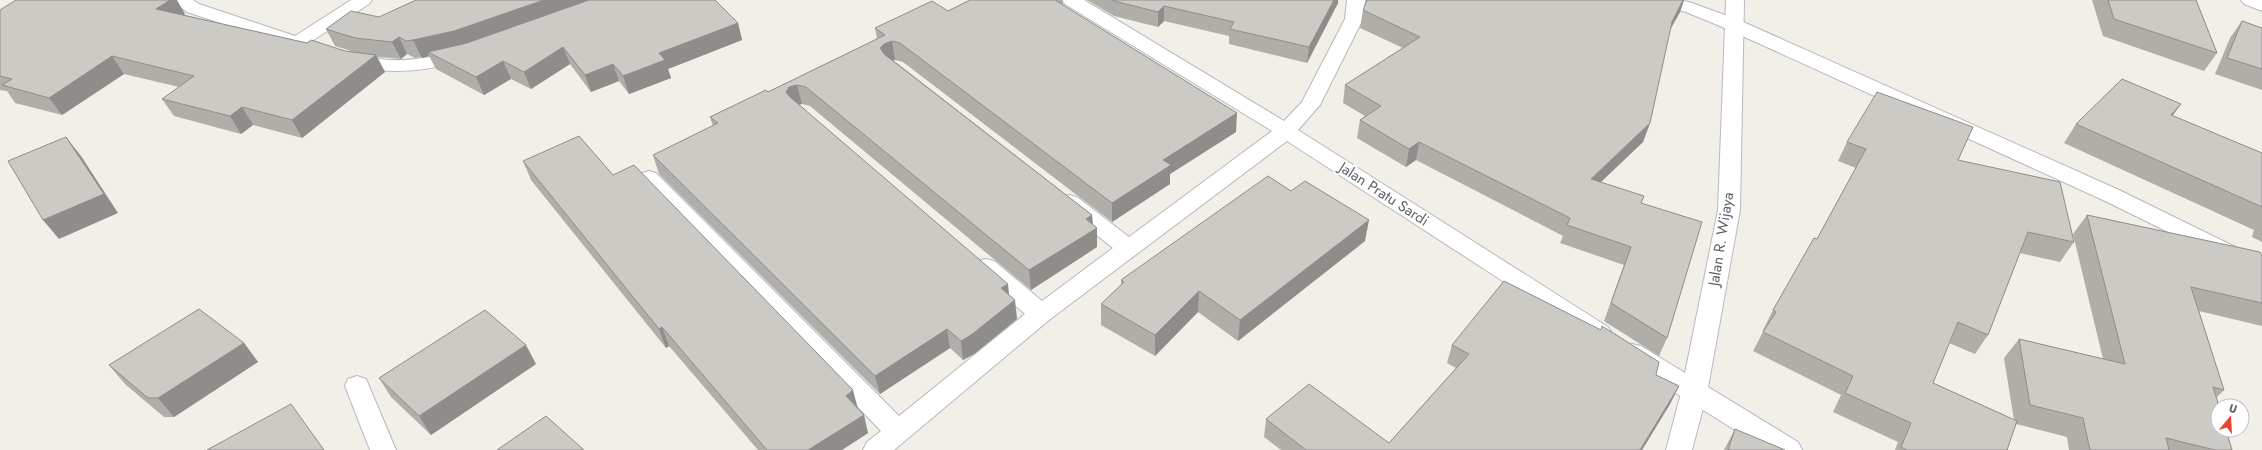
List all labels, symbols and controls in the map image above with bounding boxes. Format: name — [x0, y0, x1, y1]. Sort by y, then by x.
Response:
street label: Jalan Pratu Sardi — [1333, 156, 1433, 231]
street label: Jalan R. Wijaya — [1702, 191, 1739, 289]
north arrow — [2210, 398, 2250, 438]
text: U — [2227, 400, 2239, 417]

